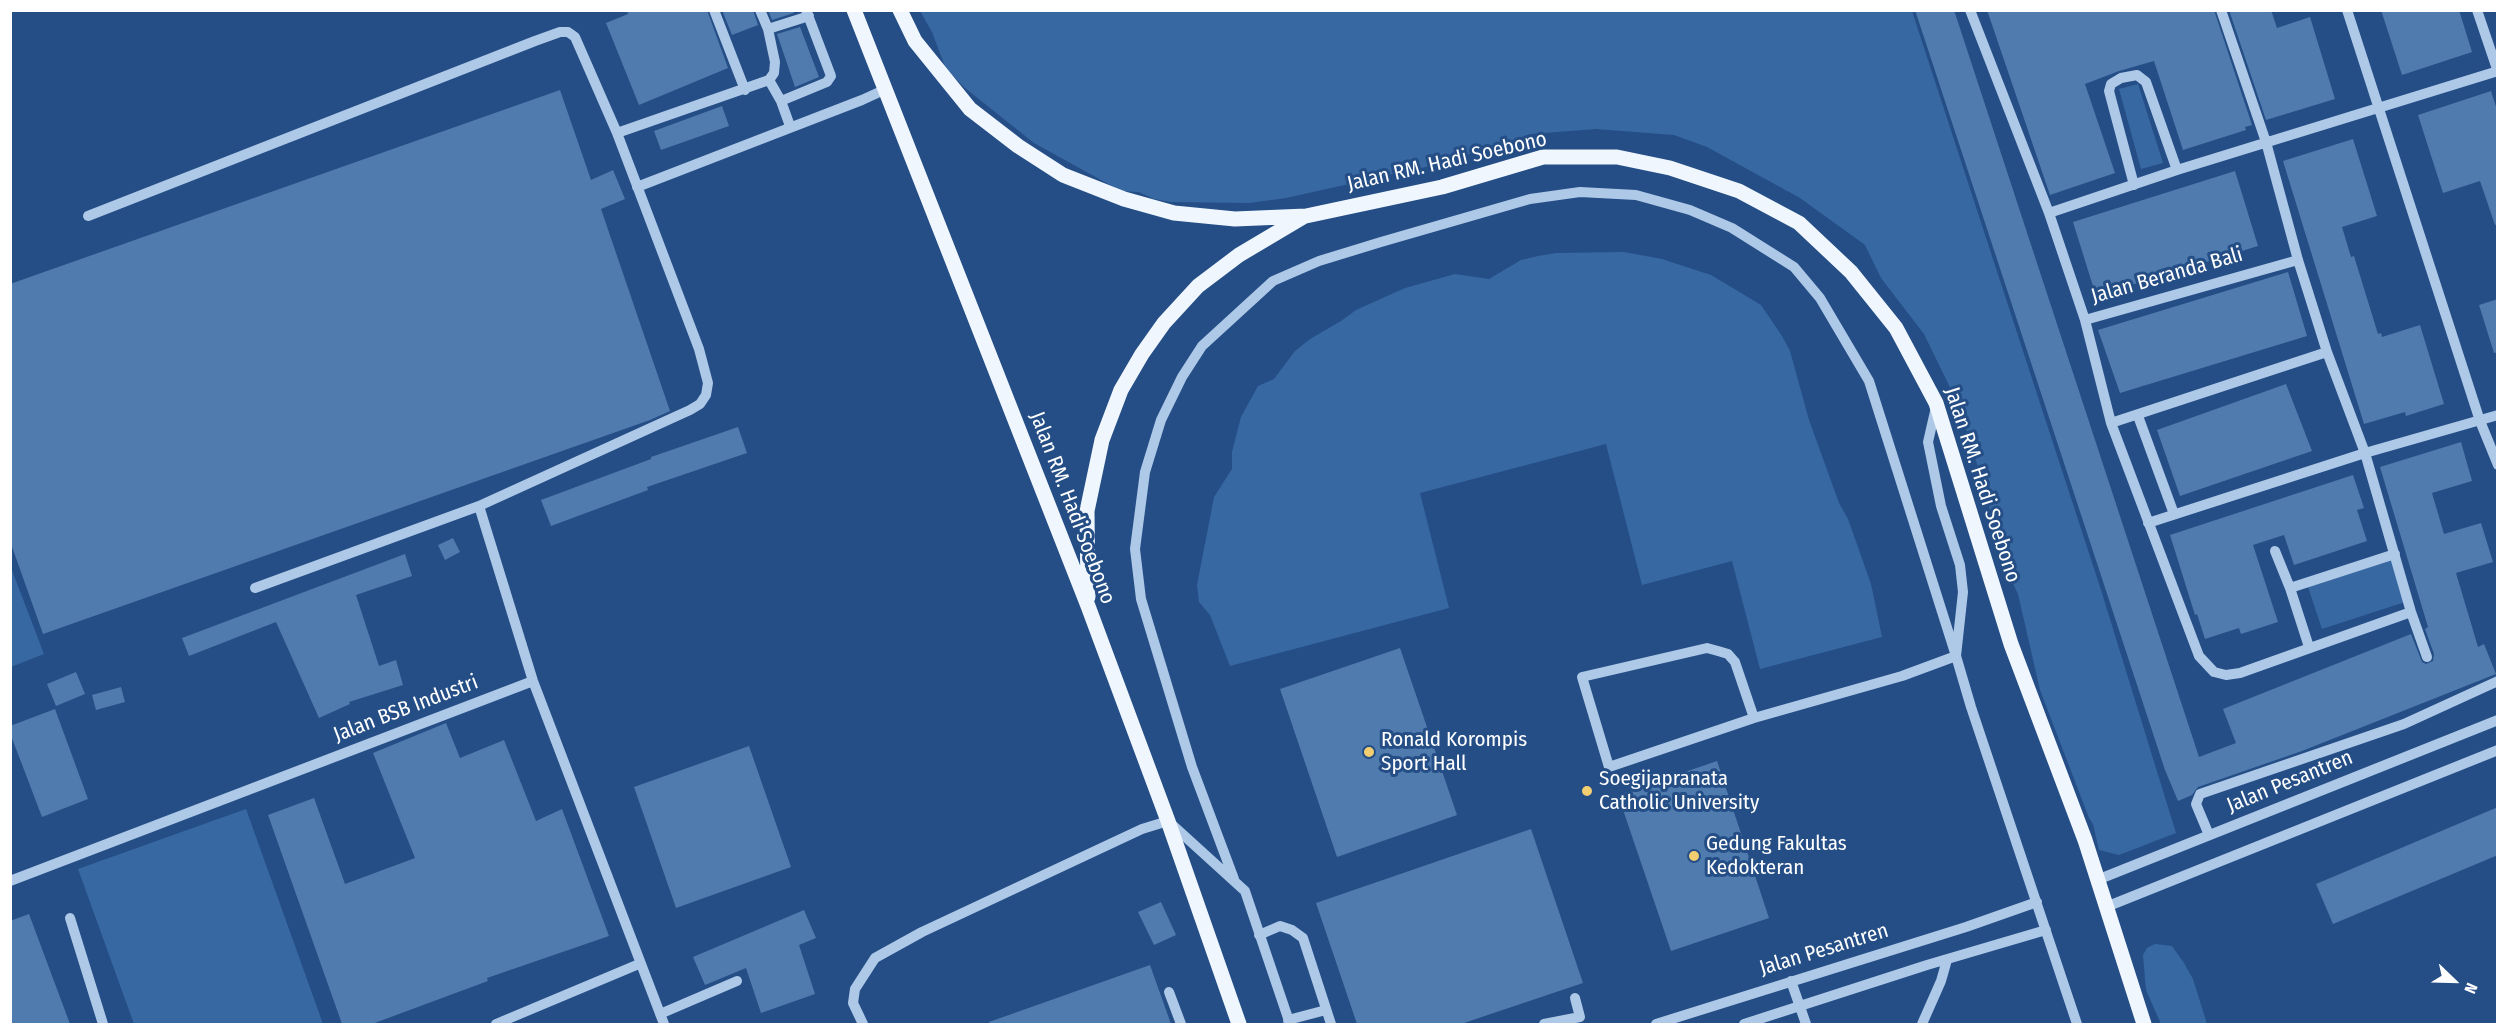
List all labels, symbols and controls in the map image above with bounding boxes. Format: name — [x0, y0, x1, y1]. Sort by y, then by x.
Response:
street label: Jalan RM. Hadi Soebono — [1345, 127, 1549, 197]
street label: Jalan Beranda Bali — [2088, 242, 2246, 310]
street label: Jalan RM. Hadi Soebono — [1939, 384, 2025, 586]
street label: Jalan RM. Hadi Soebono — [1024, 408, 1120, 608]
street label: Jalan BSB Industri — [330, 670, 482, 748]
place label: Ronald Korompis Sport Hall — [1381, 727, 1527, 777]
marker: Ronald Korompis Sport Hall — [1362, 745, 1376, 759]
street label: Jalan Pesantren — [2223, 745, 2357, 819]
place label: Soegijapranata Catholic University — [1599, 766, 1759, 816]
marker: Soegijapranata Catholic University — [1580, 784, 1594, 798]
place label: Gedung Fakultas Kedokteran — [1706, 831, 1847, 881]
marker: Gedung Fakultas Kedokteran — [1687, 849, 1701, 863]
street label: Jalan Pesantren — [1756, 918, 1892, 982]
north arrow — [2424, 951, 2484, 1011]
text: N — [2460, 980, 2482, 996]

